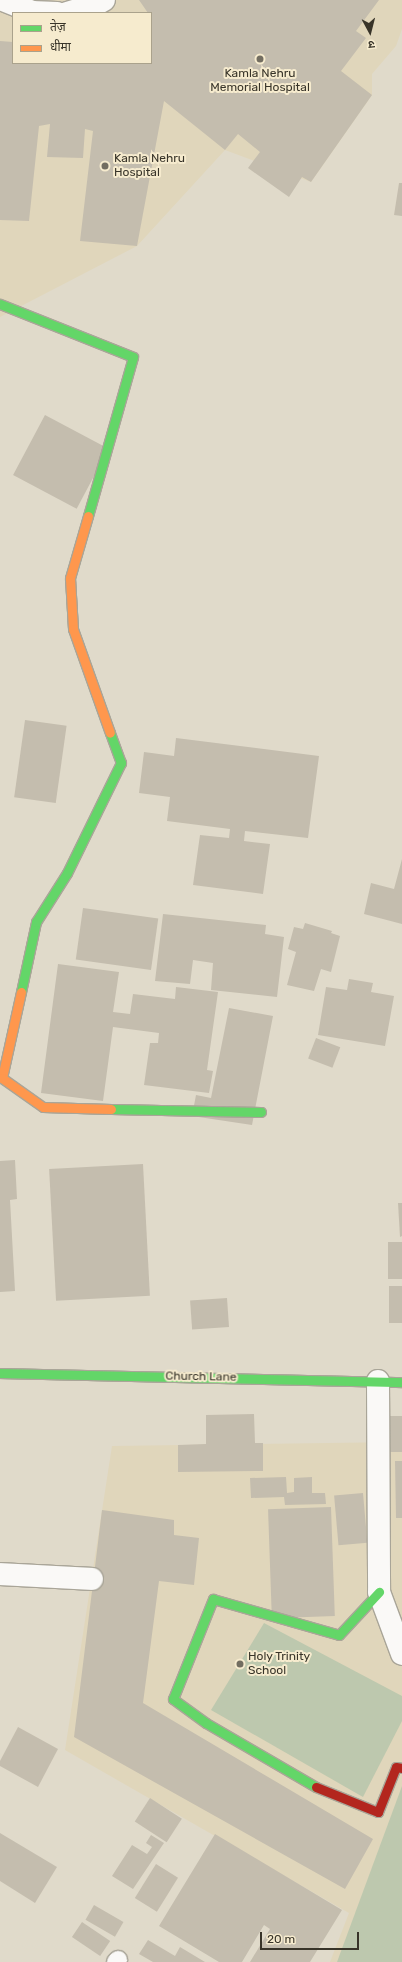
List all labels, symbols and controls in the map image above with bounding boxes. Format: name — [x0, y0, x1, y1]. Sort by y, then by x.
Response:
legend — [12, 12, 152, 64]
north arrow — [350, 12, 390, 52]
text: तेज़ — [50, 20, 66, 34]
text: उ — [368, 38, 376, 51]
text: धीमा — [50, 40, 71, 54]
marker: Kamla Nehru Memorial Hospital — [254, 53, 266, 65]
place label: Kamla Nehru Memorial Hospital — [210, 67, 310, 95]
place label: Kamla Nehru Hospital — [114, 152, 185, 180]
marker: Kamla Nehru Hospital — [99, 160, 111, 172]
street label: Church Lane — [165, 1369, 237, 1385]
place label: Holy Trinity School — [248, 1650, 311, 1678]
marker: Holy Trinity School — [235, 1659, 245, 1669]
scale bar — [262, 1924, 361, 1950]
text: 20 m — [267, 1932, 295, 1946]

